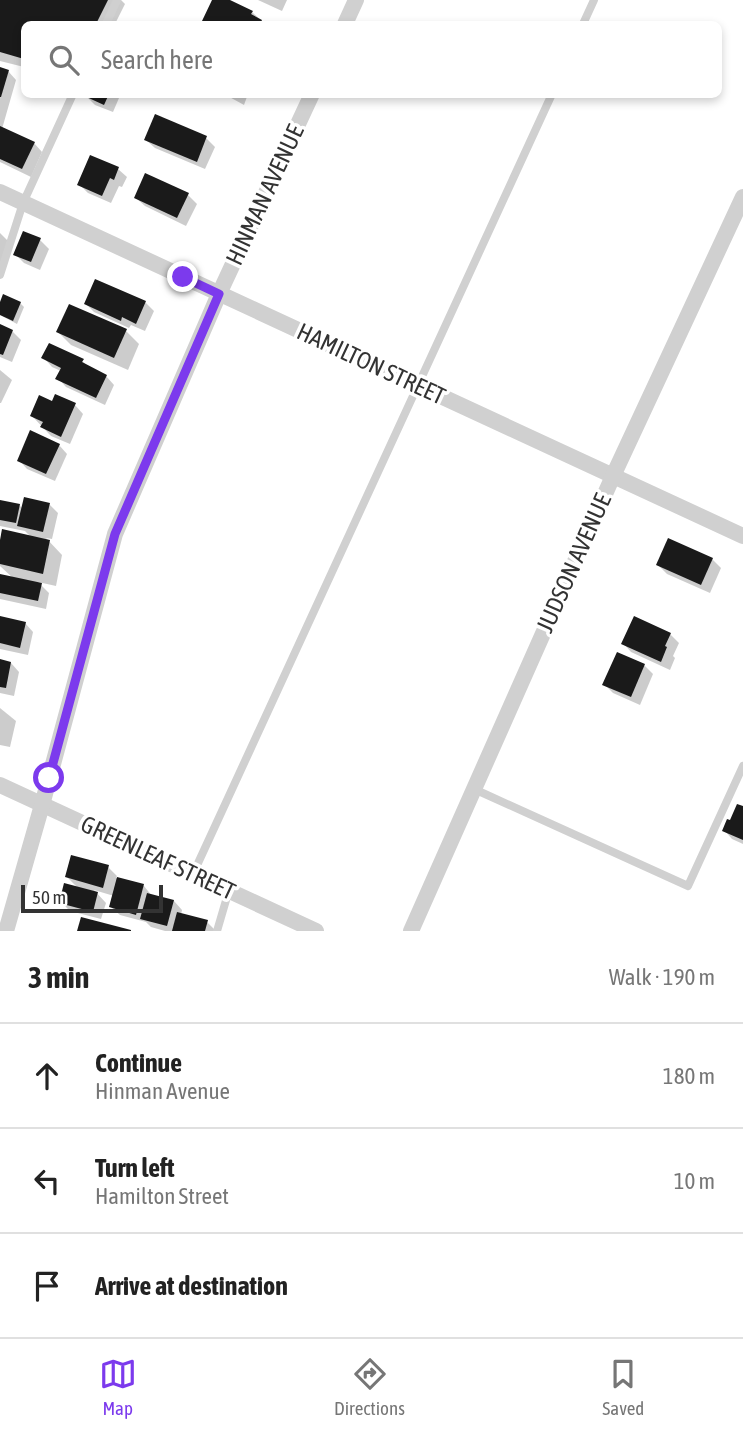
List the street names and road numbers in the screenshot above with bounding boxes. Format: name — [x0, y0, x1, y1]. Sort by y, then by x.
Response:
street label: HINMAN AVENUE — [220, 121, 309, 269]
street label: HAMILTON STREET — [293, 317, 450, 410]
street label: JUDSON AVENUE — [531, 489, 616, 636]
street label: GREENLEAF STREET — [77, 810, 240, 905]

